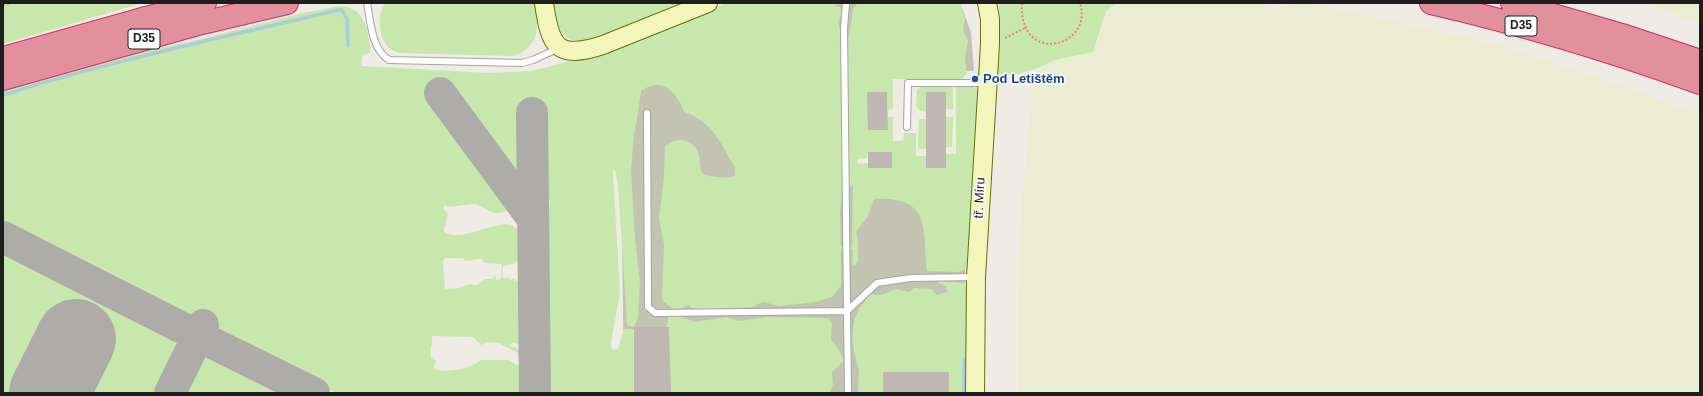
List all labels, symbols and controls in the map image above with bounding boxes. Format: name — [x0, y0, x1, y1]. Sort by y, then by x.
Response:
road number: D35 — [1505, 16, 1537, 36]
road number: D35 — [128, 29, 160, 49]
place label: Pod Letištěm — [983, 71, 1065, 87]
marker: Pod Letištěm — [970, 74, 980, 84]
street label: tř. Míru — [971, 177, 989, 219]

